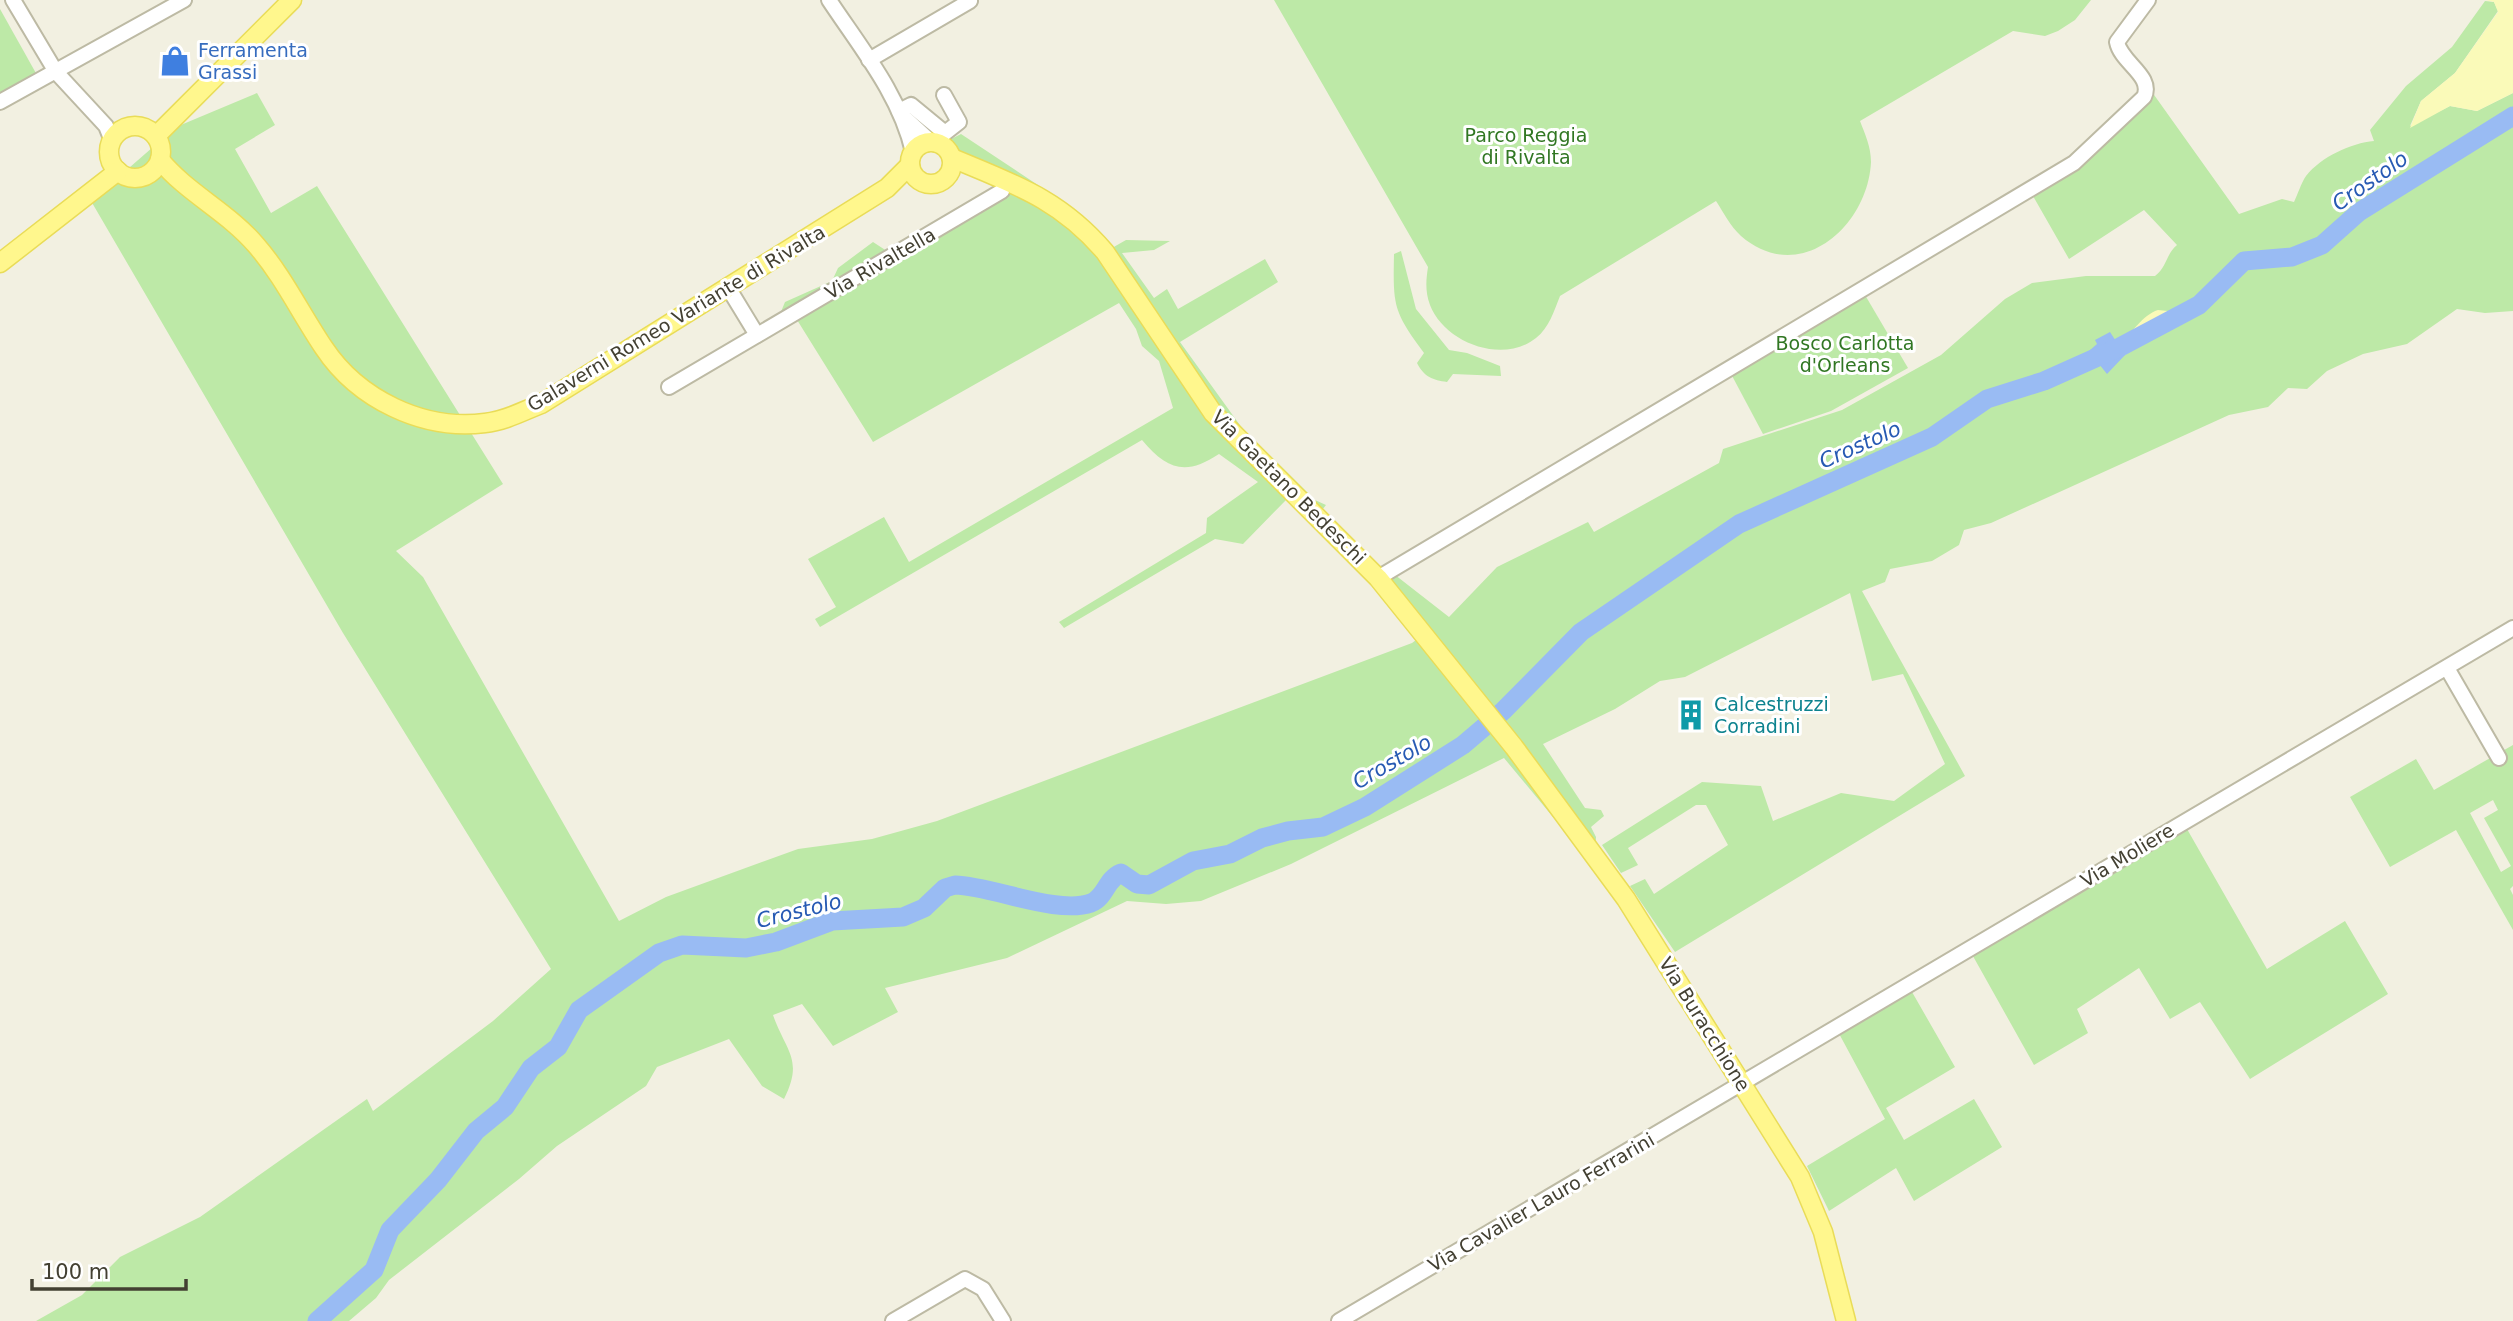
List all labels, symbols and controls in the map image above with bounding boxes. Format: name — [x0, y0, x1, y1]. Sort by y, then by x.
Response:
place label: Ferramenta Grassi — [198, 39, 308, 83]
shop icon: Ferramenta Grassi — [158, 44, 192, 78]
park label: Parco Reggia di Rivalta — [1465, 124, 1587, 168]
water label: Crostolo — [2328, 146, 2412, 216]
street label: Galaverni Romeo Variante di Rivalta — [523, 220, 829, 416]
street label: Via Rivaltella — [821, 223, 939, 303]
park label: Bosco Carlotta d'Orleans — [1776, 332, 1914, 376]
street label: Via Gaetano Bedeschi — [1207, 405, 1371, 569]
water label: Crostolo — [1815, 416, 1905, 474]
place label: Calcestruzzi Corradini — [1714, 693, 1829, 737]
building icon: Calcestruzzi Corradini — [1674, 698, 1708, 732]
water label: Crostolo — [1348, 730, 1436, 794]
street label: Via Moliere — [2076, 819, 2178, 891]
water label: Crostolo — [754, 889, 844, 933]
street label: Via Buracchione — [1655, 953, 1755, 1095]
street label: Via Cavalier Lauro Ferrarini — [1424, 1128, 1658, 1276]
scale bar — [32, 1248, 186, 1292]
text: 100 m — [42, 1260, 109, 1284]

